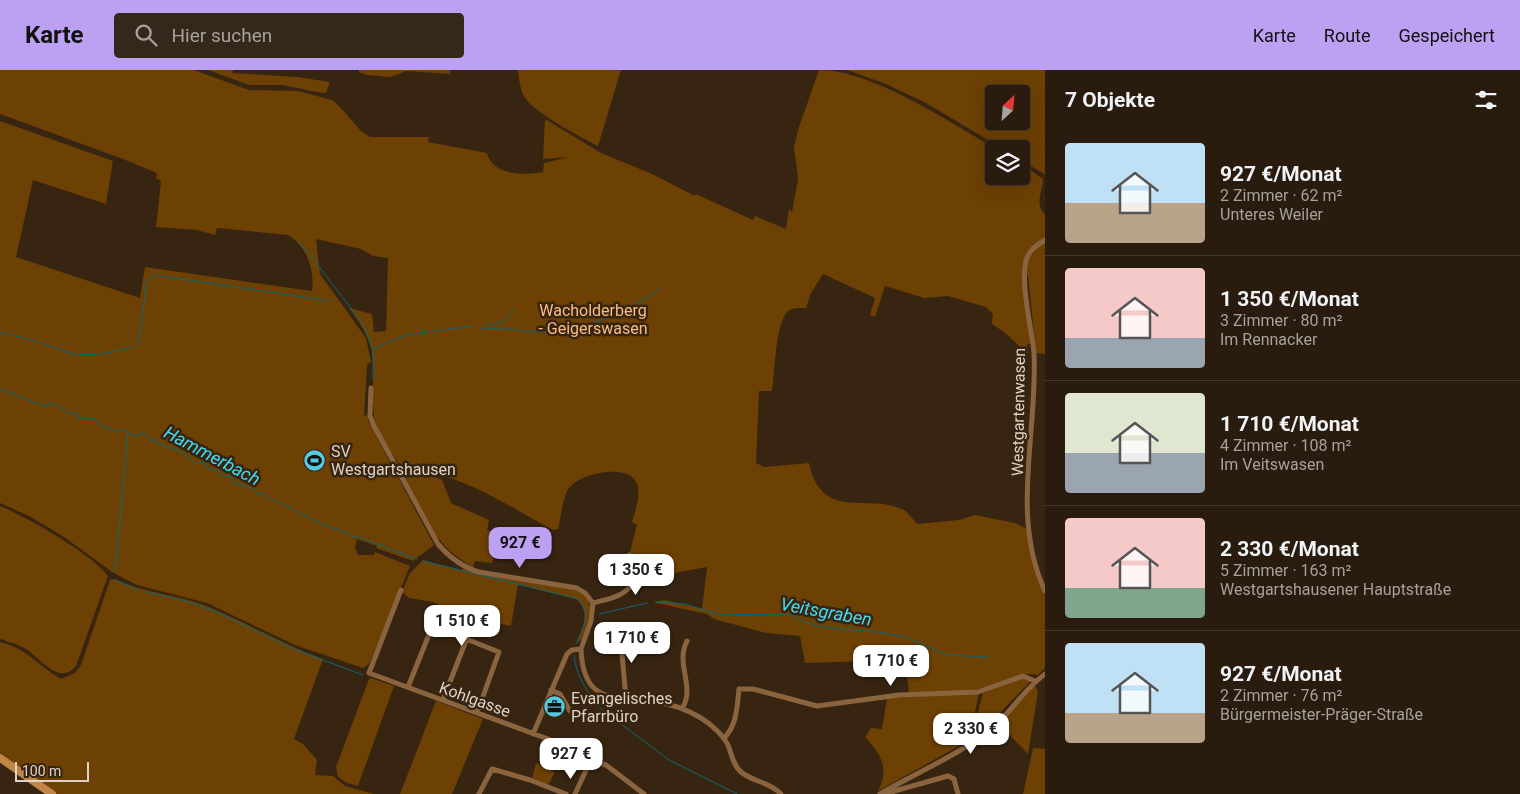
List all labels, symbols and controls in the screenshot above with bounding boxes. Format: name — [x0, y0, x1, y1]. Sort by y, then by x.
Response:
search box — [114, 13, 464, 58]
text: Karte — [25, 21, 84, 49]
icon: search — [132, 21, 160, 49]
text: Hier suchen — [172, 24, 272, 47]
text: Karte — [1253, 25, 1296, 46]
text: Route — [1324, 25, 1371, 46]
text: Gespeichert — [1399, 25, 1495, 46]
north arrow — [985, 85, 1030, 130]
map controls — [985, 85, 1030, 185]
icon: filters — [1472, 86, 1500, 114]
text: 7 Objekte — [1065, 88, 1155, 112]
button: layers — [985, 140, 1030, 185]
text: 927 €/Monat — [1220, 162, 1342, 186]
icon: home — [1105, 163, 1165, 223]
text: 2 Zimmer · 62 m² — [1220, 186, 1342, 205]
text: Unteres Weiler — [1220, 205, 1323, 224]
text: 1 350 €/Monat — [1220, 287, 1359, 311]
icon: home — [1105, 288, 1165, 348]
park label: Wacholderberg - Geigerswasen — [538, 301, 648, 338]
text: 3 Zimmer · 80 m² — [1220, 311, 1342, 330]
text: Im Rennacker — [1220, 330, 1317, 349]
street label: Westgartenwasen — [1008, 348, 1029, 476]
text: 1 710 €/Monat — [1220, 412, 1359, 436]
icon: home — [1105, 413, 1165, 473]
water label: Hammerbach — [161, 421, 264, 490]
text: 4 Zimmer · 108 m² — [1220, 436, 1351, 455]
place label: SV Westgartshausen — [331, 442, 456, 479]
sports icon: SV Westgartshausen — [303, 448, 327, 472]
text: Im Veitswasen — [1220, 455, 1324, 474]
pin: 927 € — [485, 526, 555, 569]
text: 927 € — [500, 533, 540, 552]
text: 2 330 €/Monat — [1220, 537, 1359, 561]
icon: home — [1105, 538, 1165, 598]
pin: 1 350 € — [590, 554, 682, 596]
text: 1 350 € — [609, 560, 663, 579]
text: 5 Zimmer · 163 m² — [1220, 561, 1351, 580]
text: Westgartshausener Hauptstraße — [1220, 580, 1451, 599]
water label: Veitsgraben — [779, 593, 873, 630]
pin: 1 510 € — [416, 604, 508, 647]
text: 1 510 € — [435, 611, 489, 630]
pin: 1 710 € — [586, 622, 678, 664]
text: 1 710 € — [605, 628, 659, 647]
pin: 1 710 € — [845, 644, 937, 687]
text: 1 710 € — [864, 651, 918, 670]
text: 927 €/Monat — [1220, 662, 1342, 686]
icon: home — [1105, 663, 1165, 723]
street label: Kohlgasse — [437, 678, 513, 721]
text: 2 Zimmer · 76 m² — [1220, 686, 1342, 705]
place label: Evangelisches Pfarrbüro — [571, 689, 673, 726]
office icon: Evangelisches Pfarrbüro — [543, 695, 567, 719]
text: Bürgermeister-Präger-Straße — [1220, 705, 1423, 724]
pin: 2 330 € — [925, 712, 1017, 755]
text: 2 330 € — [944, 719, 998, 738]
pin: 927 € — [536, 738, 606, 780]
text: 927 € — [551, 744, 591, 763]
scale bar — [15, 759, 89, 782]
text: 100 m — [22, 763, 61, 779]

